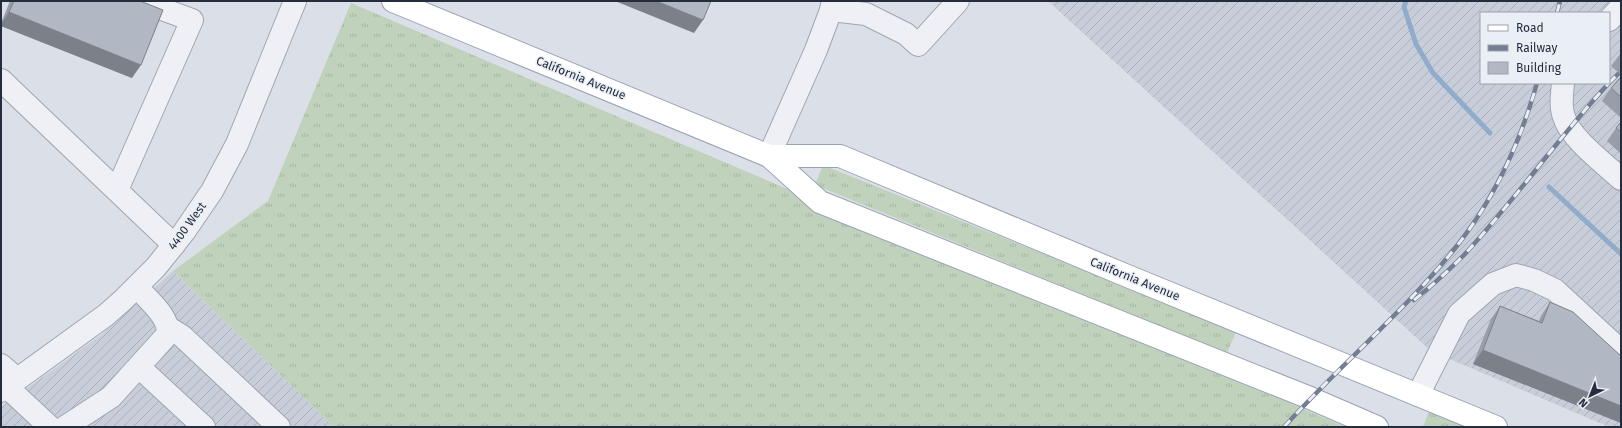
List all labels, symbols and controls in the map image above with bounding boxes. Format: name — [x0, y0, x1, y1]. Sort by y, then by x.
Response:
legend — [1480, 12, 1610, 84]
text: Road — [1516, 21, 1544, 35]
text: Railway — [1516, 41, 1557, 55]
street label: California Avenue — [534, 54, 628, 102]
text: Building — [1516, 61, 1562, 75]
street label: 4400 West — [165, 199, 209, 253]
street label: California Avenue — [1088, 255, 1182, 303]
north arrow — [1570, 376, 1610, 416]
text: N — [1576, 396, 1591, 410]

